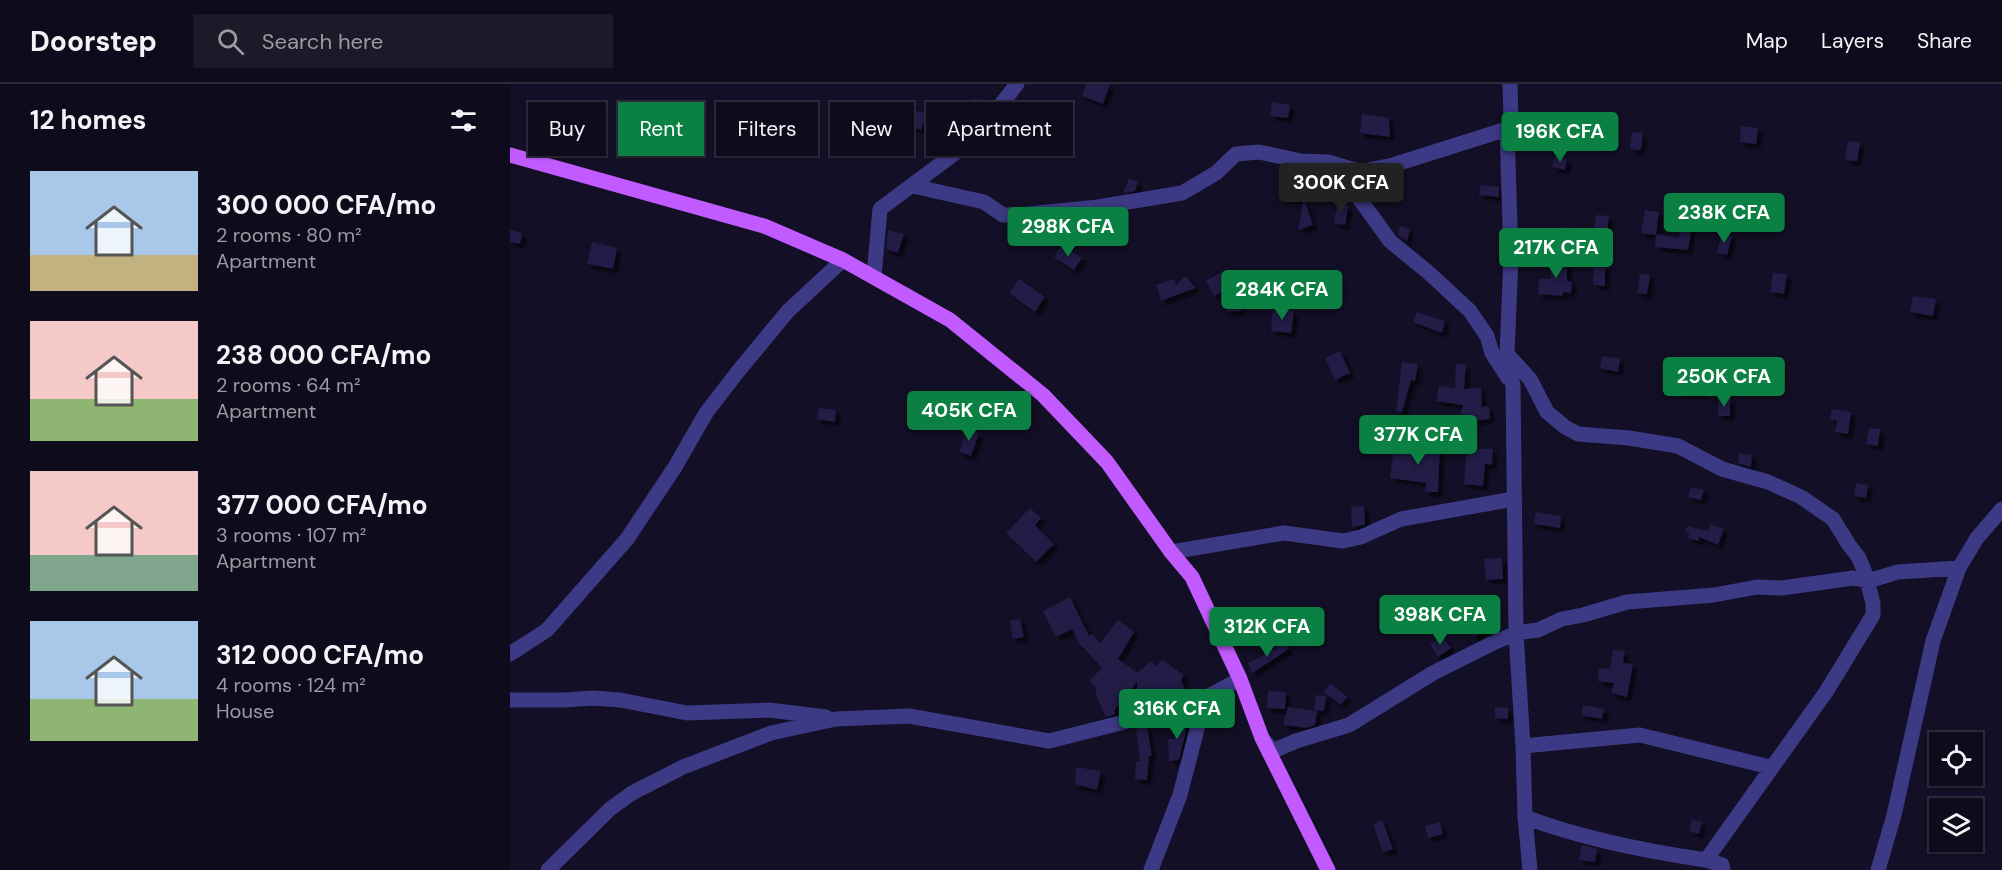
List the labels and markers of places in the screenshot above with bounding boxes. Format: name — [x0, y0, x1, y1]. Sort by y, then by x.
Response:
pin: 196K CFA — [1498, 112, 1622, 163]
pin: 300K CFA — [1279, 163, 1403, 214]
pin: 238K CFA — [1662, 193, 1786, 244]
pin: 298K CFA — [1006, 207, 1130, 258]
pin: 217K CFA — [1494, 228, 1618, 279]
pin: 284K CFA — [1220, 270, 1344, 321]
pin: 250K CFA — [1662, 357, 1786, 408]
pin: 405K CFA — [907, 391, 1031, 442]
pin: 377K CFA — [1356, 415, 1480, 466]
pin: 398K CFA — [1378, 595, 1502, 646]
pin: 312K CFA — [1205, 607, 1329, 658]
pin: 316K CFA — [1115, 689, 1239, 740]

